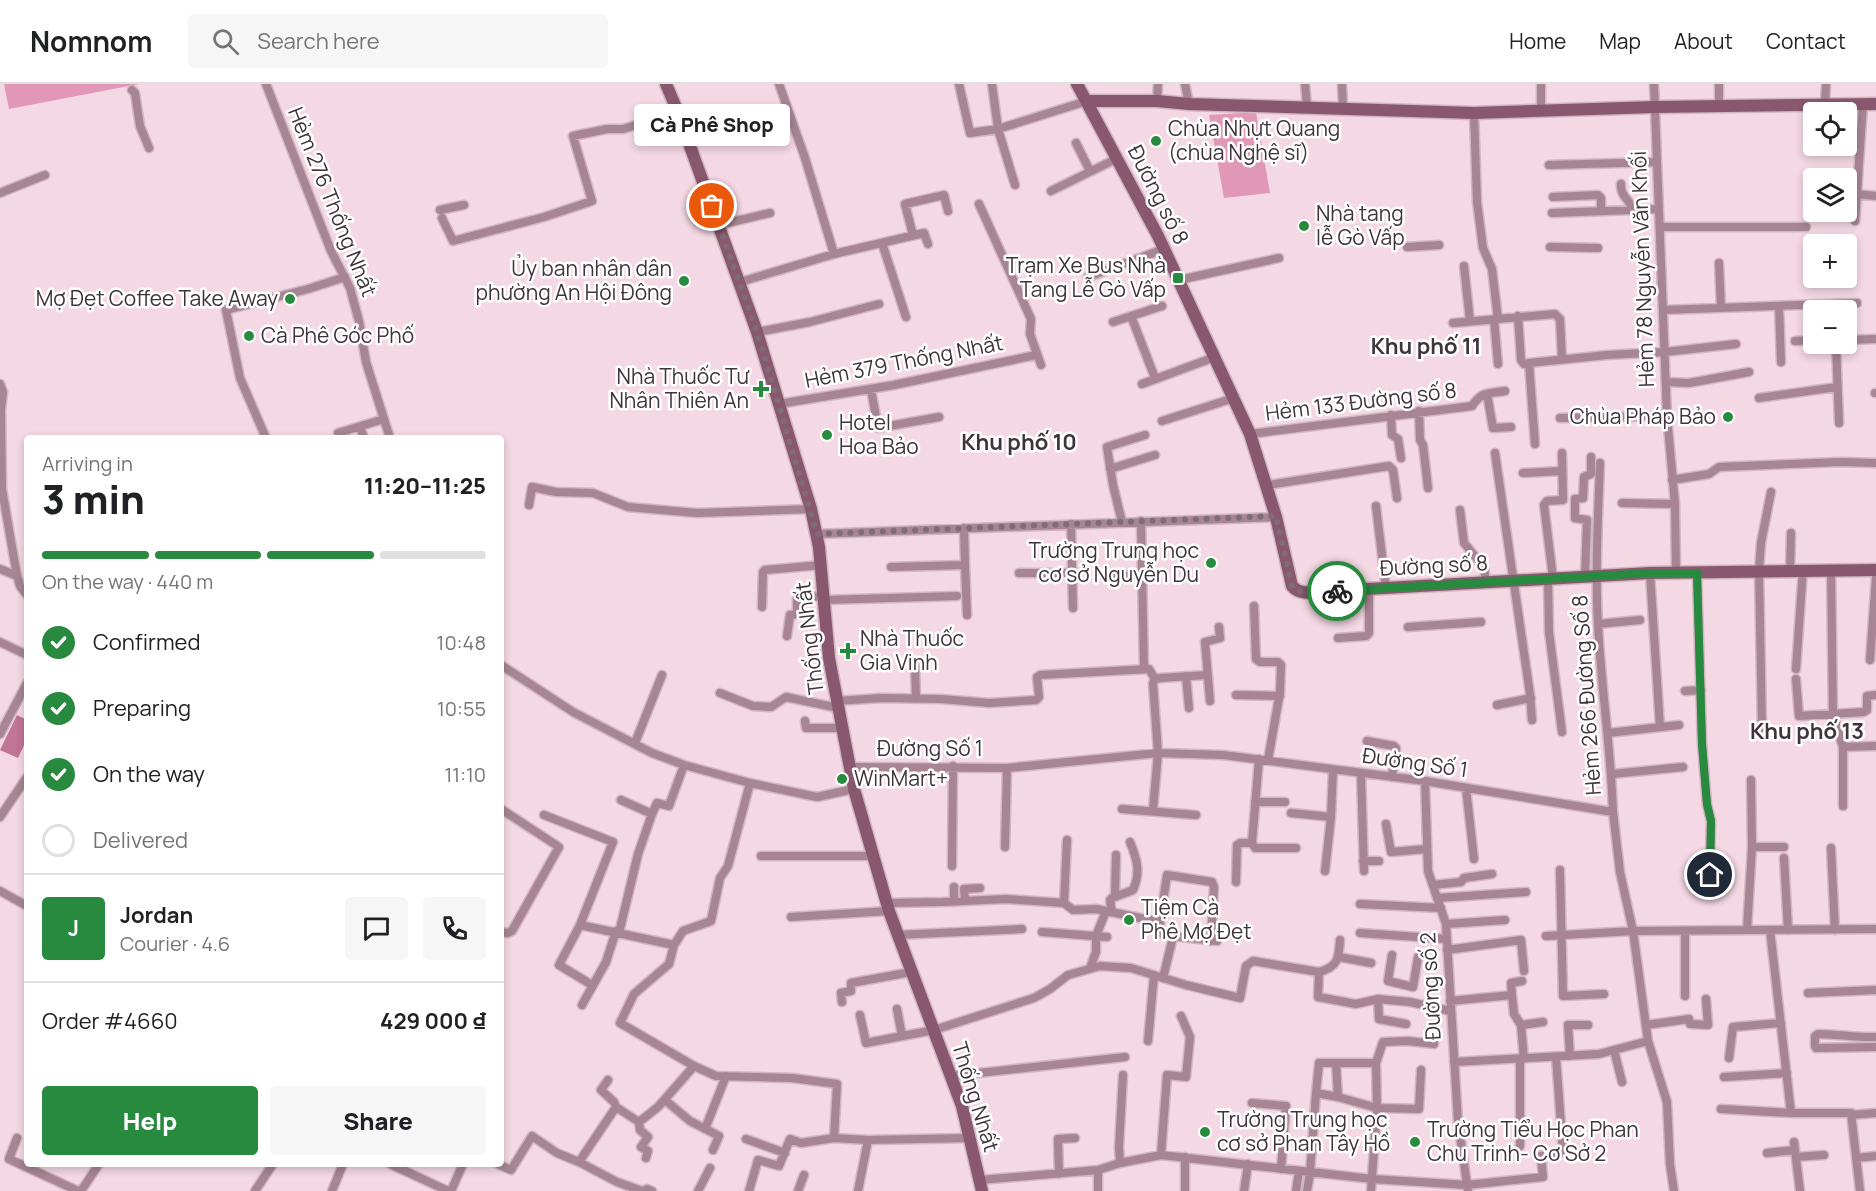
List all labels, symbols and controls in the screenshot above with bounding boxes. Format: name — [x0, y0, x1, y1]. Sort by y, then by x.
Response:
search box — [188, 14, 608, 68]
text: Nomnom — [30, 22, 152, 60]
icon: search — [209, 25, 242, 58]
text: Search here — [257, 26, 380, 56]
text: Home — [1509, 27, 1566, 55]
text: Map — [1599, 27, 1641, 55]
text: About — [1674, 27, 1733, 55]
text: Contact — [1766, 27, 1846, 55]
map controls — [1803, 102, 1857, 354]
button: locate — [1803, 102, 1857, 156]
street label: Hẻm 276 Thống Nhất — [282, 103, 384, 300]
callout: Cà Phê Shop — [634, 104, 790, 146]
text: Cà Phê Shop — [650, 111, 774, 138]
place label: Chùa Nhựt Quang (chùa Nghệ sĩ) — [1168, 114, 1340, 166]
marker: Chùa Nhựt Quang (chùa Nghệ sĩ) — [1149, 134, 1163, 148]
street label: Đường số 8 — [1122, 140, 1196, 249]
street label: Hẻm 78 Nguyễn Văn Khối — [1624, 150, 1660, 388]
button: layers — [1803, 168, 1857, 222]
pin — [686, 180, 737, 231]
icon: bag — [695, 189, 728, 222]
place label: Nhà tang lễ Gò Vấp — [1316, 199, 1405, 251]
marker: Nhà tang lễ Gò Vấp — [1297, 219, 1311, 233]
button: + — [1803, 234, 1857, 288]
place label: Trạm Xe Bus Nhà Tang Lễ Gò Vấp — [1006, 251, 1166, 303]
place label: Ủy ban nhân dân phường An Hội Đông — [476, 254, 672, 306]
marker: Trạm Xe Bus Nhà Tang Lễ Gò Vấp — [1171, 271, 1185, 285]
marker: Ủy ban nhân dân phường An Hội Đông — [677, 274, 691, 288]
place label: Mợ Đẹt Coffee Take Away — [36, 284, 278, 312]
marker: Mợ Đẹt Coffee Take Away — [283, 292, 297, 306]
button: − — [1803, 300, 1857, 354]
place label: Cà Phê Góc Phố — [261, 321, 414, 349]
street label: Hẻm 379 Thống Nhất — [802, 328, 1005, 394]
marker: Cà Phê Góc Phố — [242, 329, 256, 343]
district label: Khu phố 11 — [1371, 331, 1481, 361]
place label: Nhà Thuốc Tư Nhân Thiên An — [609, 362, 750, 414]
street label: Hẻm 133 Đường số 8 — [1264, 375, 1458, 427]
marker: Nhà Thuốc Tư Nhân Thiên An — [754, 382, 768, 396]
place label: Chùa Pháp Bảo — [1570, 402, 1716, 430]
place label: Hotel Hoa Bảo — [839, 408, 919, 460]
marker: Chùa Pháp Bảo — [1721, 410, 1735, 424]
district label: Khu phố 10 — [961, 427, 1077, 457]
marker: Hotel Hoa Bảo — [820, 428, 834, 442]
text: Arriving in — [42, 450, 133, 477]
text: 11:20–11:25 — [364, 471, 486, 501]
text: 3 min — [42, 472, 145, 526]
place label: Trường Trung học cơ sở Nguyễn Du — [1028, 536, 1199, 588]
street label: Đường số 8 — [1379, 548, 1489, 582]
marker: Trường Trung học cơ sở Nguyễn Du — [1204, 556, 1218, 570]
courier — [1307, 561, 1367, 621]
text: On the way · 440 m — [42, 568, 213, 595]
icon: bike — [1321, 575, 1354, 608]
street label: Thống Nhất — [788, 580, 830, 696]
street label: Hẻm 266 Đường Số 8 — [1565, 594, 1607, 796]
place label: Nhà Thuốc Gia Vinh — [860, 624, 964, 676]
icon: check — [42, 626, 75, 659]
text: Confirmed — [93, 627, 201, 657]
text: 10:48 — [437, 629, 486, 656]
marker: Nhà Thuốc Gia Vinh — [841, 644, 855, 658]
icon: check — [42, 692, 75, 725]
text: Preparing — [93, 693, 191, 723]
text: 10:55 — [437, 695, 486, 722]
district label: Khu phố 13 — [1750, 716, 1864, 746]
street label: Đường Số 1 — [877, 734, 983, 762]
street label: Đường Số 1 — [1361, 741, 1470, 783]
icon: check — [42, 758, 75, 791]
text: On the way — [93, 759, 205, 789]
text: 11:10 — [444, 761, 486, 788]
place label: WinMart+ — [854, 764, 948, 792]
marker: WinMart+ — [835, 772, 849, 786]
text: Delivered — [93, 825, 188, 855]
pin — [1684, 849, 1735, 900]
icon: home — [1693, 858, 1726, 891]
place label: Tiệm Cà Phê Mợ Đẹt — [1141, 893, 1252, 945]
button: chat — [345, 897, 408, 960]
button: phone — [423, 897, 486, 960]
text: Jordan — [120, 900, 193, 930]
text: J — [68, 913, 79, 943]
marker: Tiệm Cà Phê Mợ Đẹt — [1122, 913, 1136, 927]
text: Courier · 4.6 — [120, 930, 230, 957]
street label: Đường số 2 — [1413, 931, 1447, 1041]
text: Order #4660 — [42, 1006, 178, 1036]
text: 429 000 ₫ — [380, 1006, 486, 1036]
street label: Thống Nhất — [946, 1038, 1006, 1155]
button: Help — [42, 1086, 258, 1155]
button: Share — [270, 1086, 486, 1155]
place label: Trường Trung học cơ sở Phan Tây Hồ — [1217, 1105, 1390, 1157]
place label: Trường Tiểu Học Phan Chu Trinh- Cơ Sở 2 — [1427, 1115, 1639, 1167]
marker: Trường Trung học cơ sở Phan Tây Hồ — [1198, 1125, 1212, 1139]
marker: Trường Tiểu Học Phan Chu Trinh- Cơ Sở 2 — [1408, 1135, 1422, 1149]

